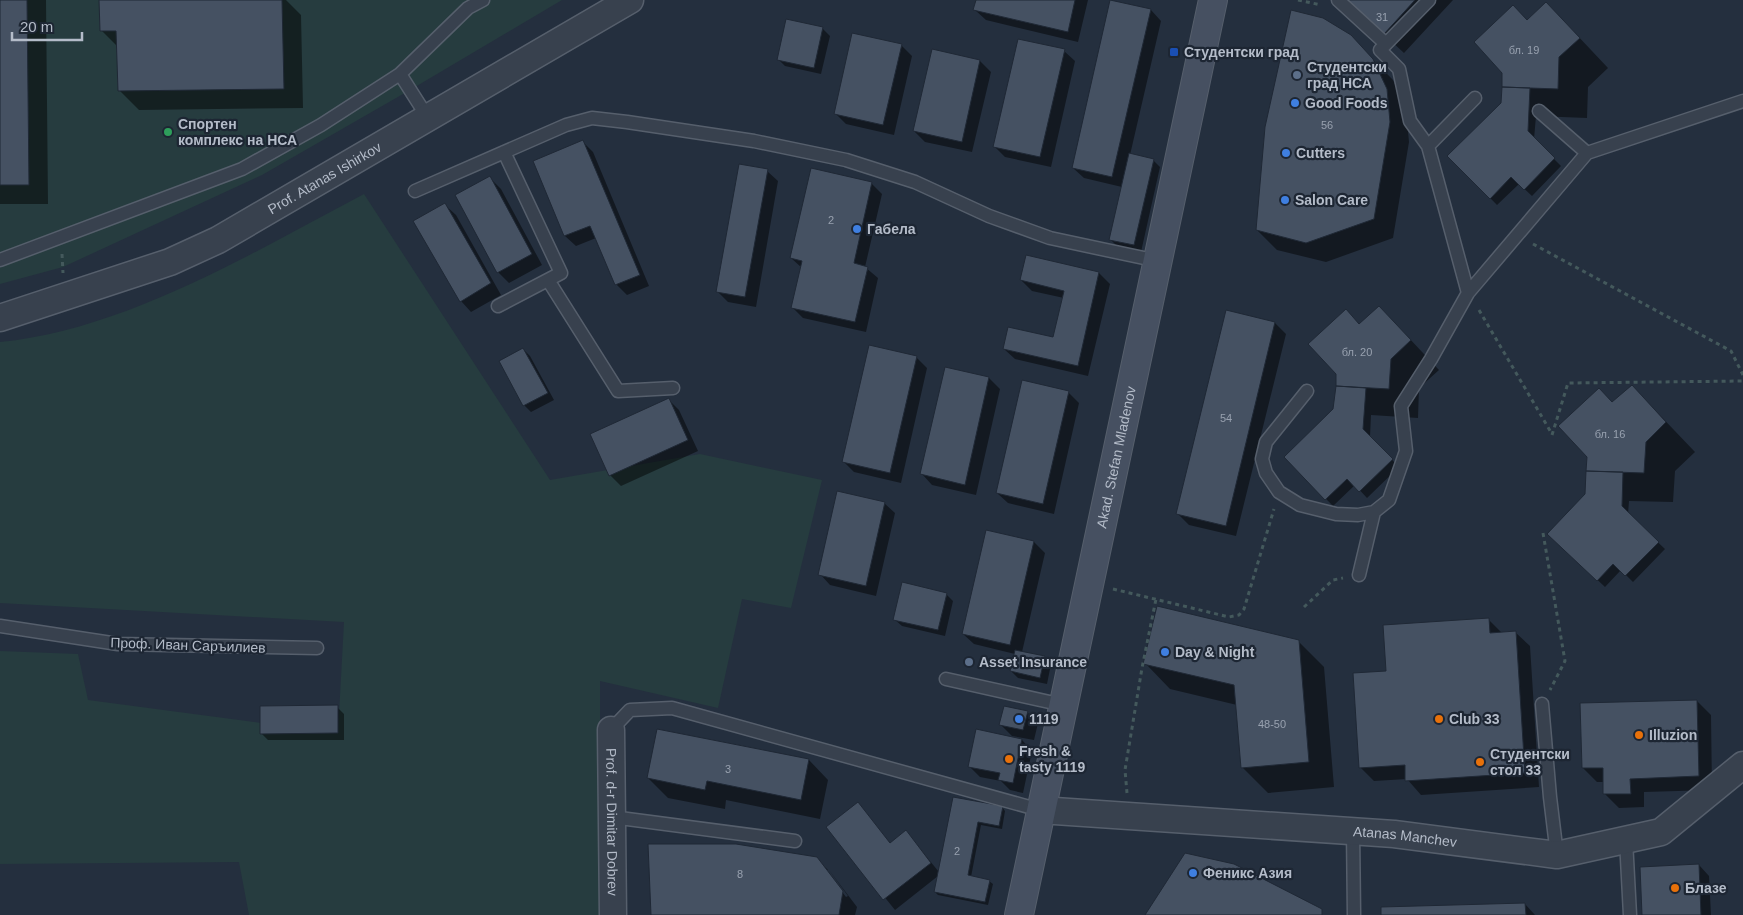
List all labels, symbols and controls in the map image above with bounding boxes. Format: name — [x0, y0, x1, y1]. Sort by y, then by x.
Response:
scale bar — [12, 10, 82, 42]
house number: 31 — [1376, 11, 1388, 23]
text: 20 m — [20, 18, 53, 35]
place label: Студентски град — [1184, 44, 1299, 60]
house number: бл. 19 — [1509, 44, 1539, 56]
marker: Студентски град — [1168, 46, 1180, 58]
place label: Студентски град НСА — [1307, 59, 1387, 91]
marker: Студентски град НСА — [1291, 69, 1303, 81]
place label: Good Foods — [1305, 95, 1388, 111]
marker: Good Foods — [1289, 97, 1301, 109]
place label: Спортен комплекс на НСА — [178, 116, 297, 148]
house number: 56 — [1321, 119, 1333, 131]
marker: Спортен комплекс на НСА — [162, 126, 174, 138]
street label: Prof. Atanas Ishirkov — [265, 139, 384, 217]
place label: Cutters — [1296, 145, 1345, 161]
marker: Cutters — [1280, 147, 1292, 159]
place label: Salon Care — [1295, 192, 1368, 208]
marker: Salon Care — [1279, 194, 1291, 206]
house number: 2 — [828, 214, 834, 226]
place label: Габела — [867, 221, 916, 237]
marker: Габела — [851, 223, 863, 235]
house number: бл. 20 — [1342, 346, 1372, 358]
street label: Akad. Stefan Mladenov — [1093, 385, 1139, 530]
house number: 54 — [1220, 412, 1232, 424]
house number: бл. 16 — [1595, 428, 1625, 440]
street label: Проф. Иван Саръилиев — [110, 634, 266, 656]
place label: Day & Night — [1175, 644, 1255, 660]
marker: Day & Night — [1159, 646, 1171, 658]
place label: Asset Insurance — [979, 654, 1087, 670]
marker: Asset Insurance — [963, 656, 975, 668]
place label: 1119 — [1029, 711, 1059, 727]
place label: Club 33 — [1449, 711, 1500, 727]
marker: 1119 — [1013, 713, 1025, 725]
marker: Club 33 — [1433, 713, 1445, 725]
house number: 48-50 — [1258, 718, 1286, 730]
place label: Illuzion — [1649, 727, 1697, 743]
marker: Illuzion — [1633, 729, 1645, 741]
place label: Fresh & tasty 1119 — [1019, 743, 1085, 775]
place label: Студентски стол 33 — [1490, 746, 1570, 778]
street label: Prof. d-r Dimitar Dobrev — [603, 748, 621, 896]
marker: Fresh & tasty 1119 — [1003, 753, 1015, 765]
marker: Студентски стол 33 — [1474, 756, 1486, 768]
house number: 3 — [725, 763, 731, 775]
street label: Atanas Manchev — [1353, 823, 1458, 850]
house number: 2 — [954, 845, 960, 857]
place label: Феникс Азия — [1203, 865, 1292, 881]
marker: Феникс Азия — [1187, 867, 1199, 879]
house number: 8 — [737, 868, 743, 880]
place label: Блазе — [1685, 880, 1727, 896]
marker: Блазе — [1669, 882, 1681, 894]

